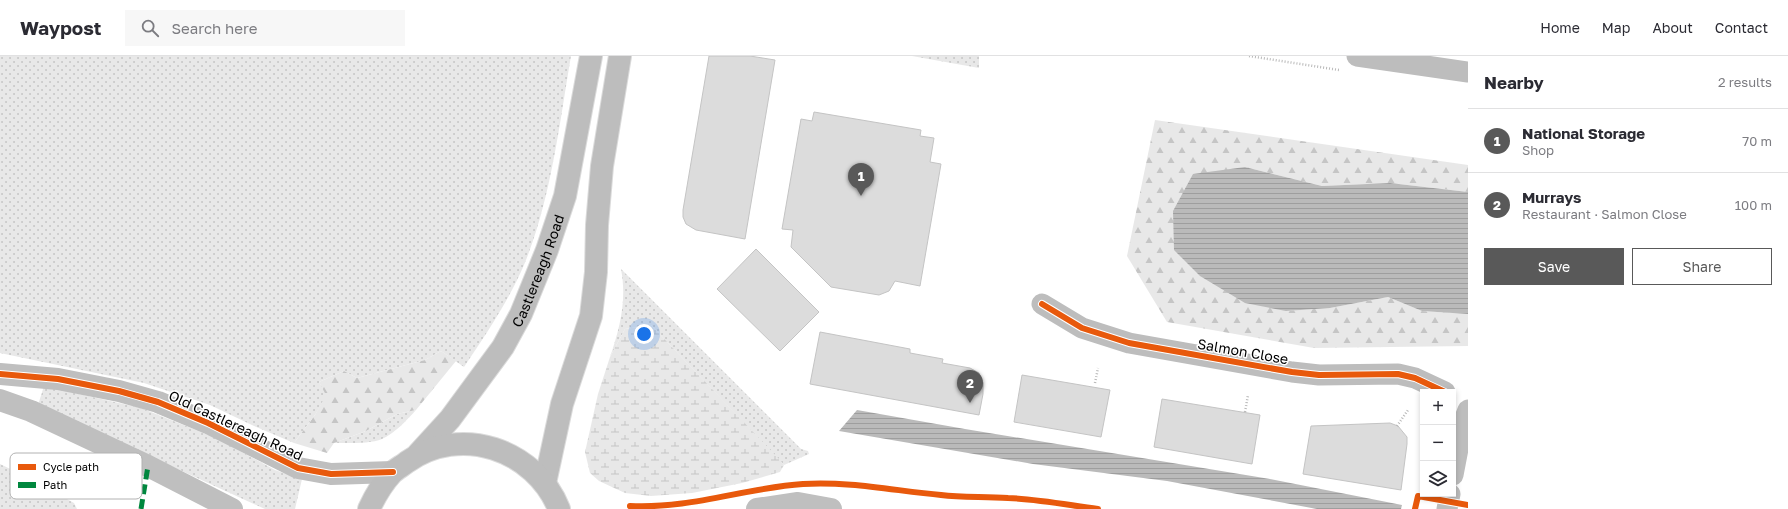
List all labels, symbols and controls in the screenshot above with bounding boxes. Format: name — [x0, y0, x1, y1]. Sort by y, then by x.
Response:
search box — [125, 10, 405, 46]
text: Waypost — [20, 16, 101, 39]
icon: search — [139, 17, 161, 39]
text: Search here — [171, 19, 257, 37]
text: Home — [1540, 19, 1580, 36]
text: Map — [1602, 19, 1630, 36]
text: About — [1652, 19, 1693, 36]
text: Contact — [1715, 19, 1768, 36]
text: Nearby — [1484, 72, 1544, 93]
text: 2 results — [1718, 74, 1772, 90]
text: National Storage — [1522, 124, 1645, 142]
text: 1 — [1494, 133, 1500, 149]
text: 70 m — [1742, 133, 1772, 149]
text: Shop — [1522, 142, 1554, 158]
pin: 1 — [848, 163, 874, 196]
text: Murrays — [1522, 188, 1581, 206]
text: 2 — [1493, 197, 1501, 213]
text: 100 m — [1735, 197, 1772, 213]
text: Restaurant · Salmon Close — [1522, 206, 1687, 222]
street label: Castlereagh Road — [507, 212, 567, 330]
button: Save — [1484, 248, 1624, 285]
button: Share — [1632, 248, 1772, 285]
your location — [634, 324, 654, 344]
street label: Salmon Close — [1196, 335, 1290, 367]
pin: 2 — [957, 370, 983, 403]
street label: Old Castlereagh Road — [166, 386, 306, 464]
map controls — [1420, 389, 1456, 497]
button: + — [1420, 389, 1456, 425]
button: − — [1420, 425, 1456, 461]
legend — [10, 453, 142, 499]
text: Cycle path — [43, 460, 99, 473]
button: layers — [1420, 461, 1456, 497]
text: Path — [43, 478, 67, 491]

